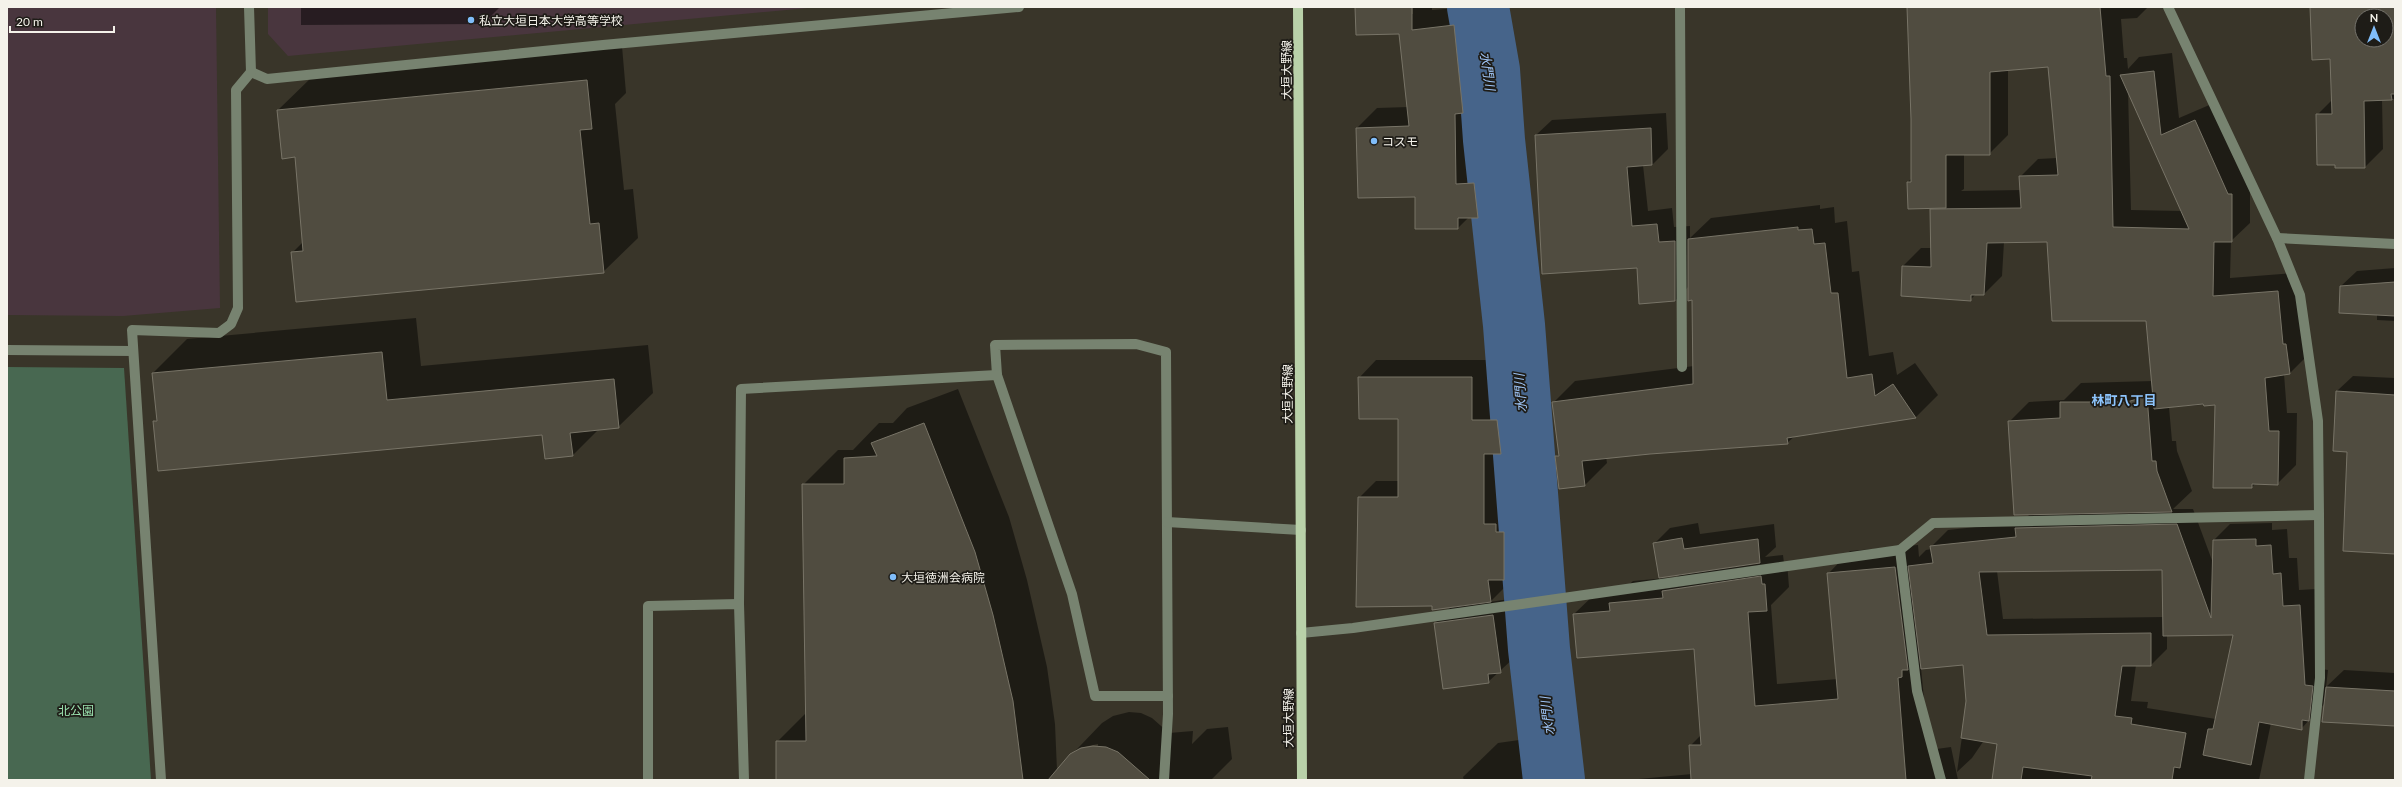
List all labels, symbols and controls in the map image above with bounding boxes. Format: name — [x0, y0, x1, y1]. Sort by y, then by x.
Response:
scale bar — [10, 8, 114, 34]
north arrow — [2354, 8, 2394, 48]
text: N — [2370, 11, 2378, 24]
place label: 私立大垣日本大学高等学校 — [479, 13, 623, 28]
text: 20 m — [16, 14, 43, 29]
marker: 私立大垣日本大学高等学校 — [466, 15, 476, 25]
street label: 大垣大野線 — [1279, 40, 1294, 100]
water label: 水門川 — [1477, 51, 1499, 93]
place label: コスモ — [1382, 134, 1418, 149]
marker: コスモ — [1369, 136, 1379, 146]
street label: 大垣大野線 — [1280, 364, 1295, 424]
water label: 水門川 — [1511, 371, 1529, 413]
district label: 林町八丁目 — [2091, 392, 2157, 408]
place label: 大垣徳洲会病院 — [901, 570, 985, 585]
marker: 大垣徳洲会病院 — [888, 572, 898, 582]
street label: 大垣大野線 — [1281, 688, 1296, 748]
water label: 水門川 — [1536, 694, 1557, 736]
park label: 北公園 — [58, 703, 94, 718]

